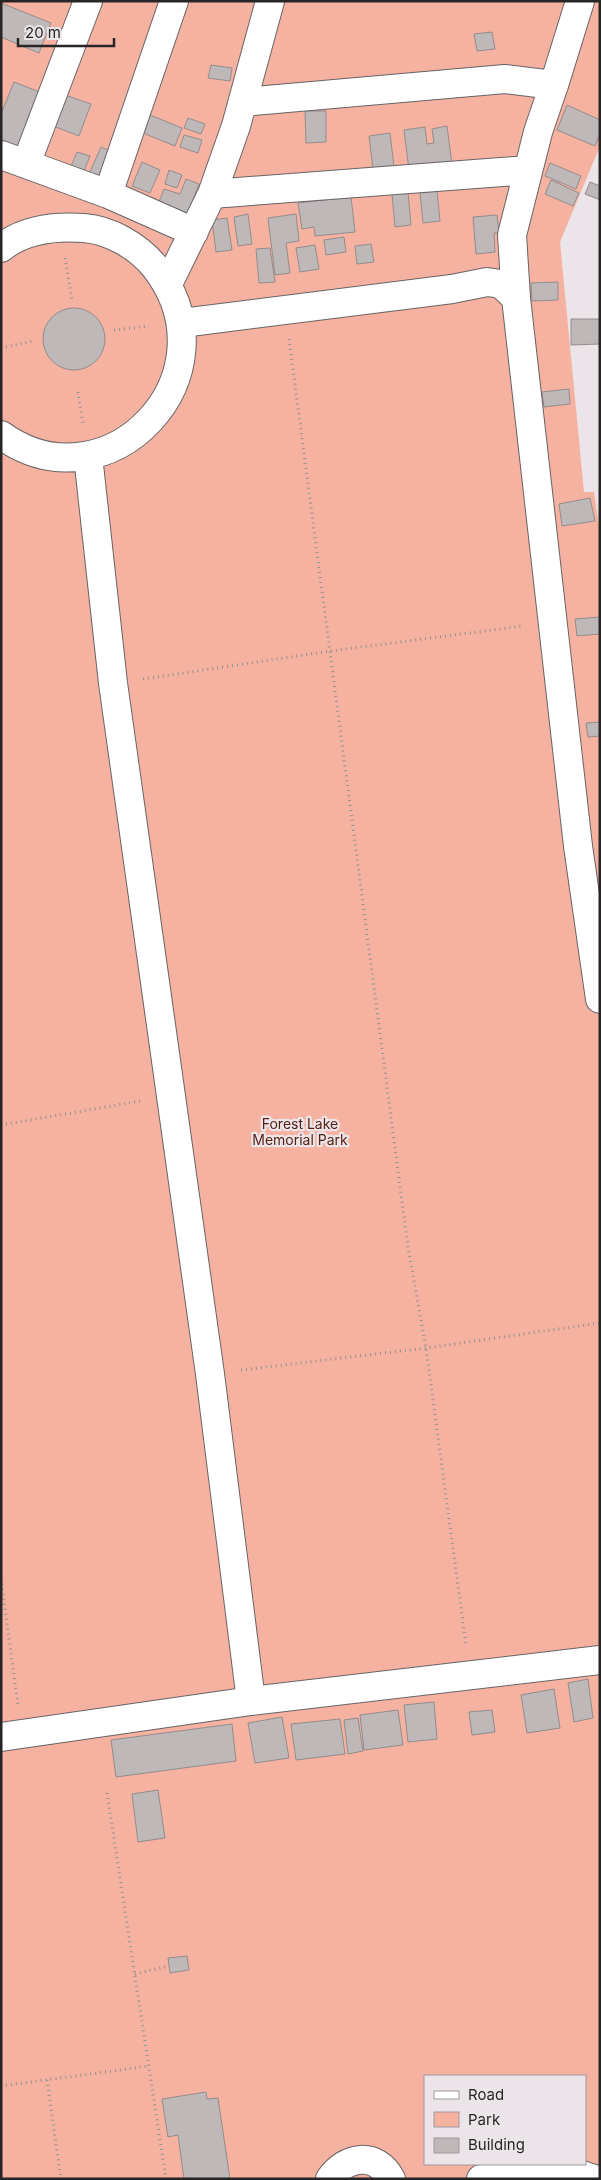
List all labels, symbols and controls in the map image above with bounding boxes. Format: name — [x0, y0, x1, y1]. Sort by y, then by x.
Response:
scale bar — [18, 15, 114, 47]
text: 20 m — [25, 23, 61, 42]
park label: Forest Lake Memorial Park — [252, 1115, 348, 1148]
legend — [424, 2075, 586, 2165]
text: Road — [468, 2085, 504, 2104]
text: Park — [468, 2110, 501, 2129]
text: Building — [468, 2135, 525, 2154]

